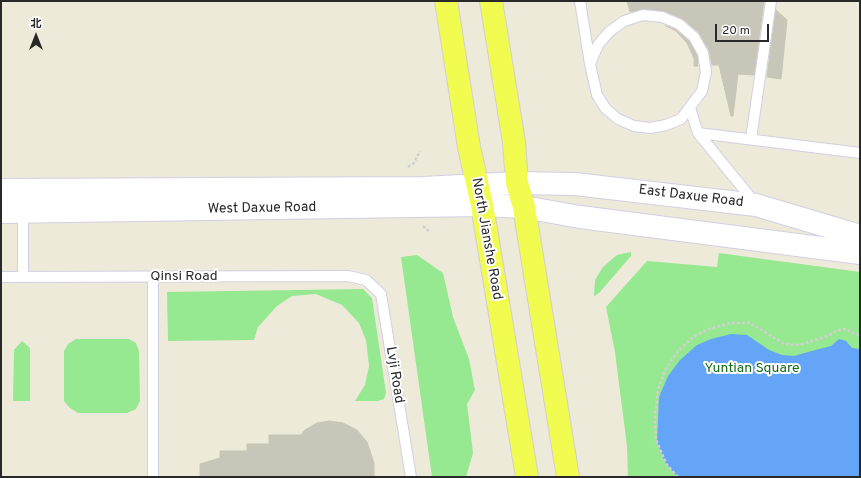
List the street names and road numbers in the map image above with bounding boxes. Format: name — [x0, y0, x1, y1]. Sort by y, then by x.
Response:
street label: North Jianshe Road — [467, 176, 505, 302]
street label: East Daxue Road — [638, 182, 744, 212]
street label: West Daxue Road — [207, 200, 317, 218]
street label: Qinsi Road — [150, 269, 218, 285]
street label: Lvji Road — [381, 345, 407, 405]

